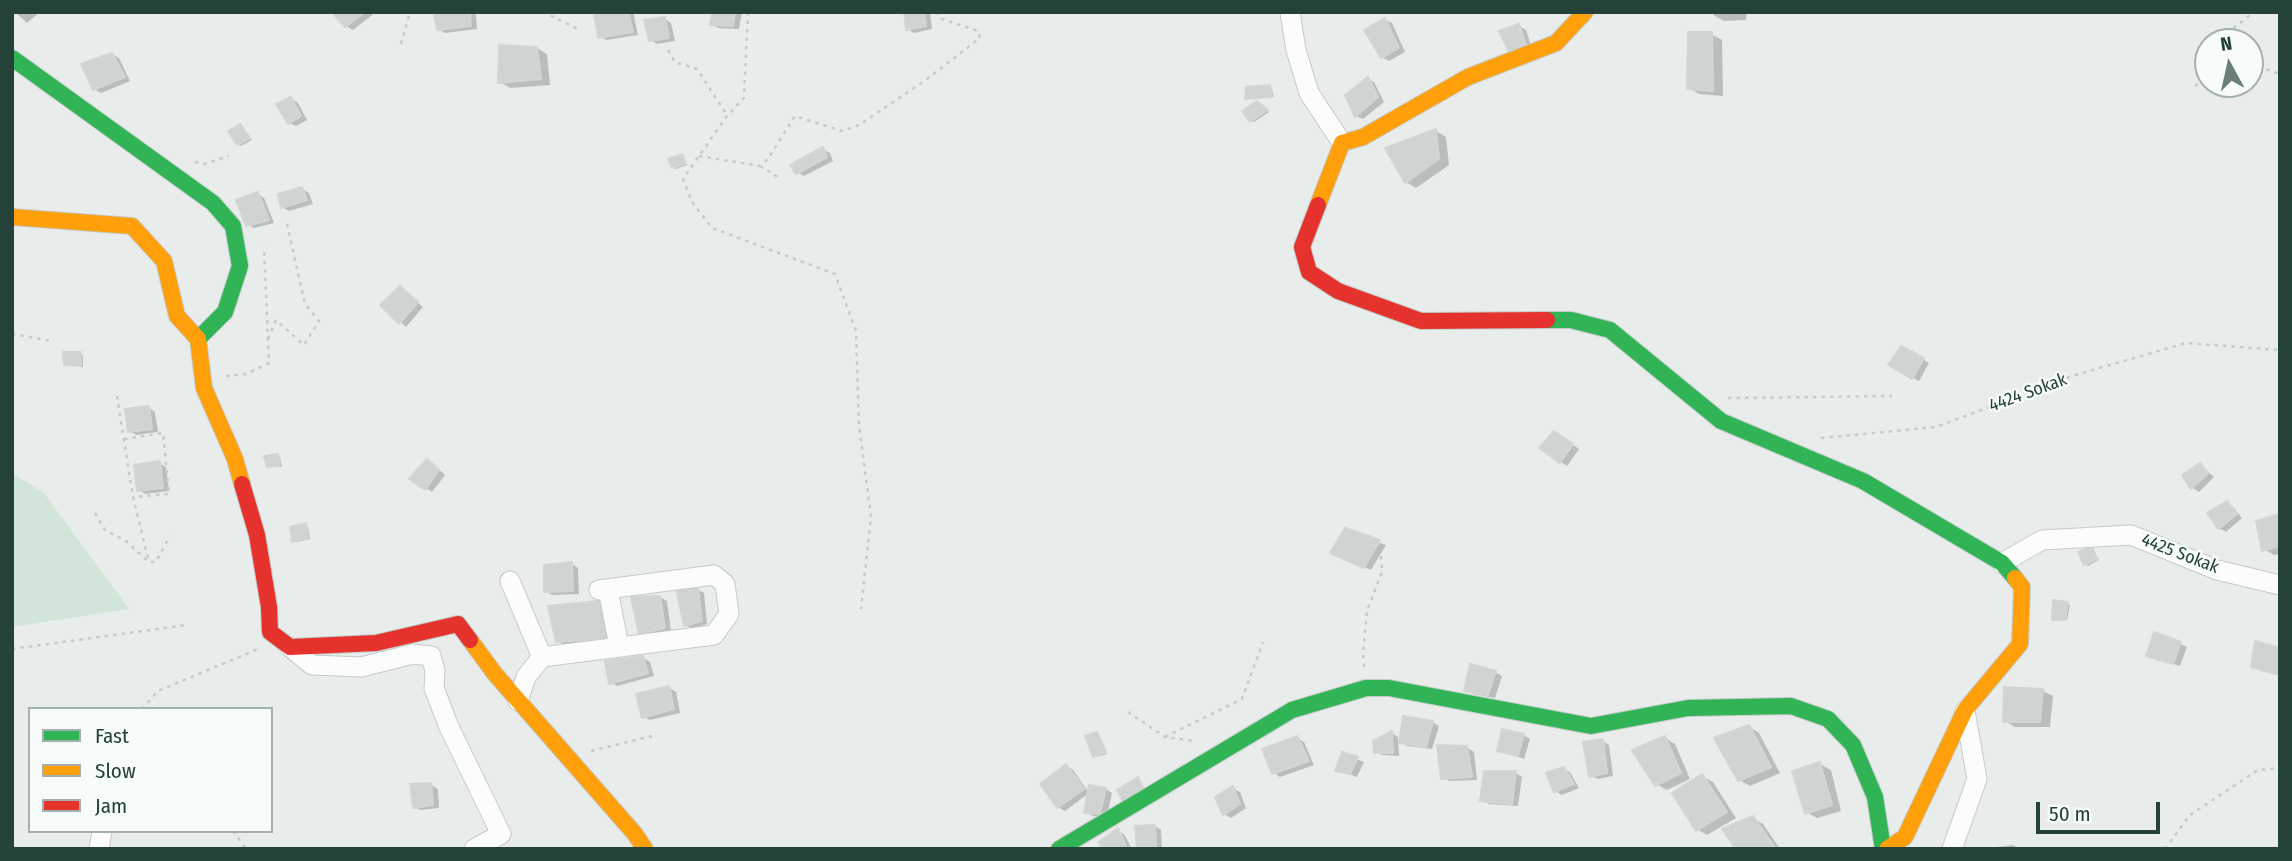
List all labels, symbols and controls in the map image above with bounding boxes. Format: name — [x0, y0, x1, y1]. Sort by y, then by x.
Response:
north arrow — [2194, 28, 2264, 98]
text: N — [2219, 32, 2234, 56]
street label: 4424 Sokak — [1986, 369, 2070, 417]
street label: 4425 Sokak — [2138, 529, 2222, 579]
legend — [28, 707, 273, 833]
text: Fast — [95, 723, 129, 749]
text: Slow — [95, 758, 136, 784]
scale bar — [2040, 788, 2164, 832]
text: Jam — [95, 793, 127, 819]
text: 50 m — [2049, 801, 2091, 827]

